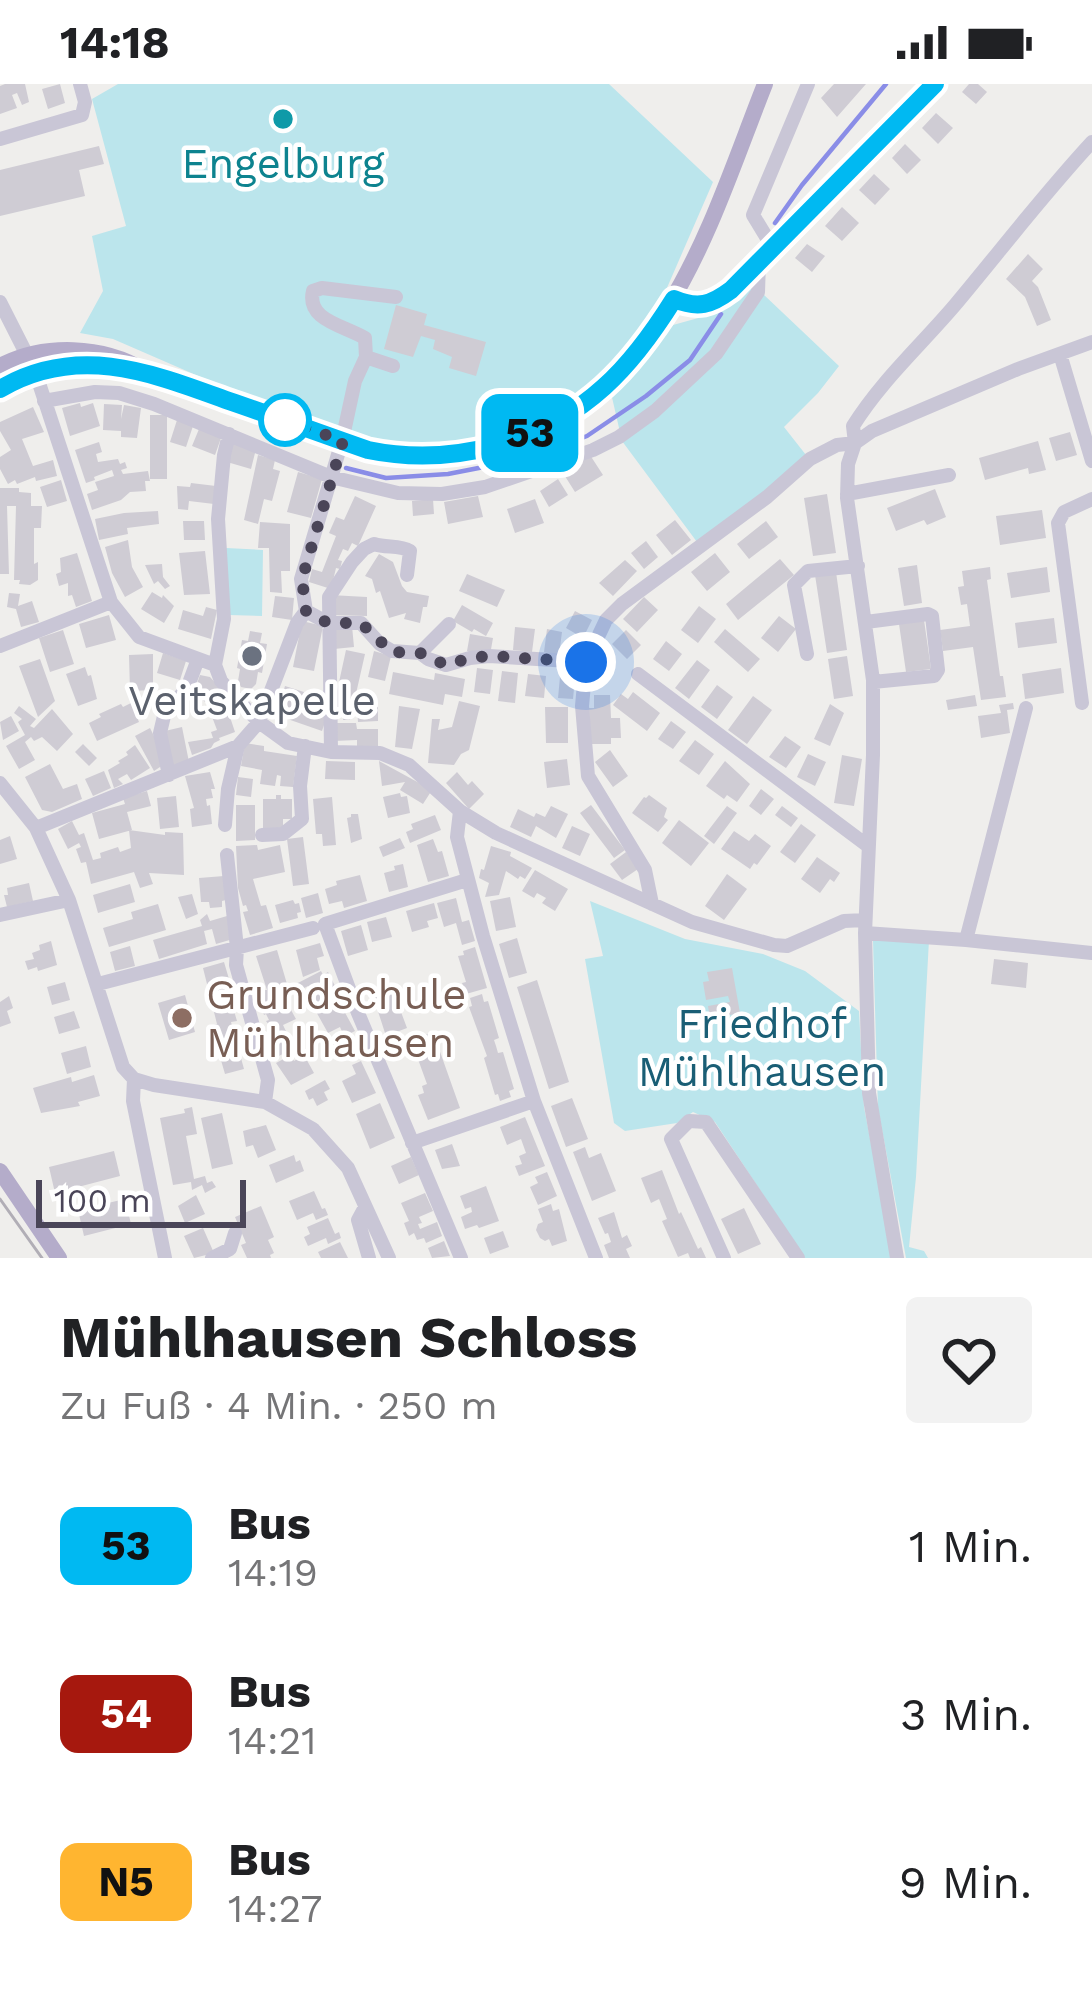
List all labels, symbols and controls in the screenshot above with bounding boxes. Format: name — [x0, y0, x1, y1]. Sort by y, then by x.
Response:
text: 14:18 — [60, 16, 170, 69]
marker: Engelburg — [270, 106, 296, 132]
place label: Engelburg — [182, 139, 385, 188]
line badge: 53 — [476, 394, 584, 472]
unlabelled marker — [260, 395, 310, 445]
text: 53 — [505, 408, 555, 457]
your location — [556, 632, 616, 692]
marker: Veitskapelle — [239, 643, 265, 669]
place label: Veitskapelle — [128, 676, 376, 725]
place label: Grundschule Mühlhausen — [206, 970, 466, 1067]
park label: Friedhof Mühlhausen — [638, 999, 886, 1096]
marker: Grundschule Mühlhausen — [169, 1005, 195, 1031]
scale bar — [36, 1174, 246, 1227]
text: 100 m — [54, 1181, 151, 1220]
button: heart — [906, 1297, 1032, 1423]
text: Mühlhausen Schloss — [60, 1304, 637, 1371]
text: Zu Fuß · 4 Min. · 250 m — [60, 1383, 498, 1428]
text: Bus — [228, 1497, 311, 1550]
text: 1 Min. — [909, 1520, 1032, 1573]
text: 53 — [101, 1521, 151, 1570]
text: 14:19 — [228, 1550, 318, 1595]
text: Bus — [228, 1665, 311, 1718]
text: 3 Min. — [900, 1688, 1032, 1741]
text: 54 — [100, 1689, 152, 1738]
text: 14:21 — [228, 1718, 317, 1763]
text: Bus — [228, 1833, 311, 1886]
text: 9 Min. — [899, 1856, 1032, 1909]
text: N5 — [98, 1857, 154, 1906]
text: 14:27 — [228, 1886, 322, 1931]

